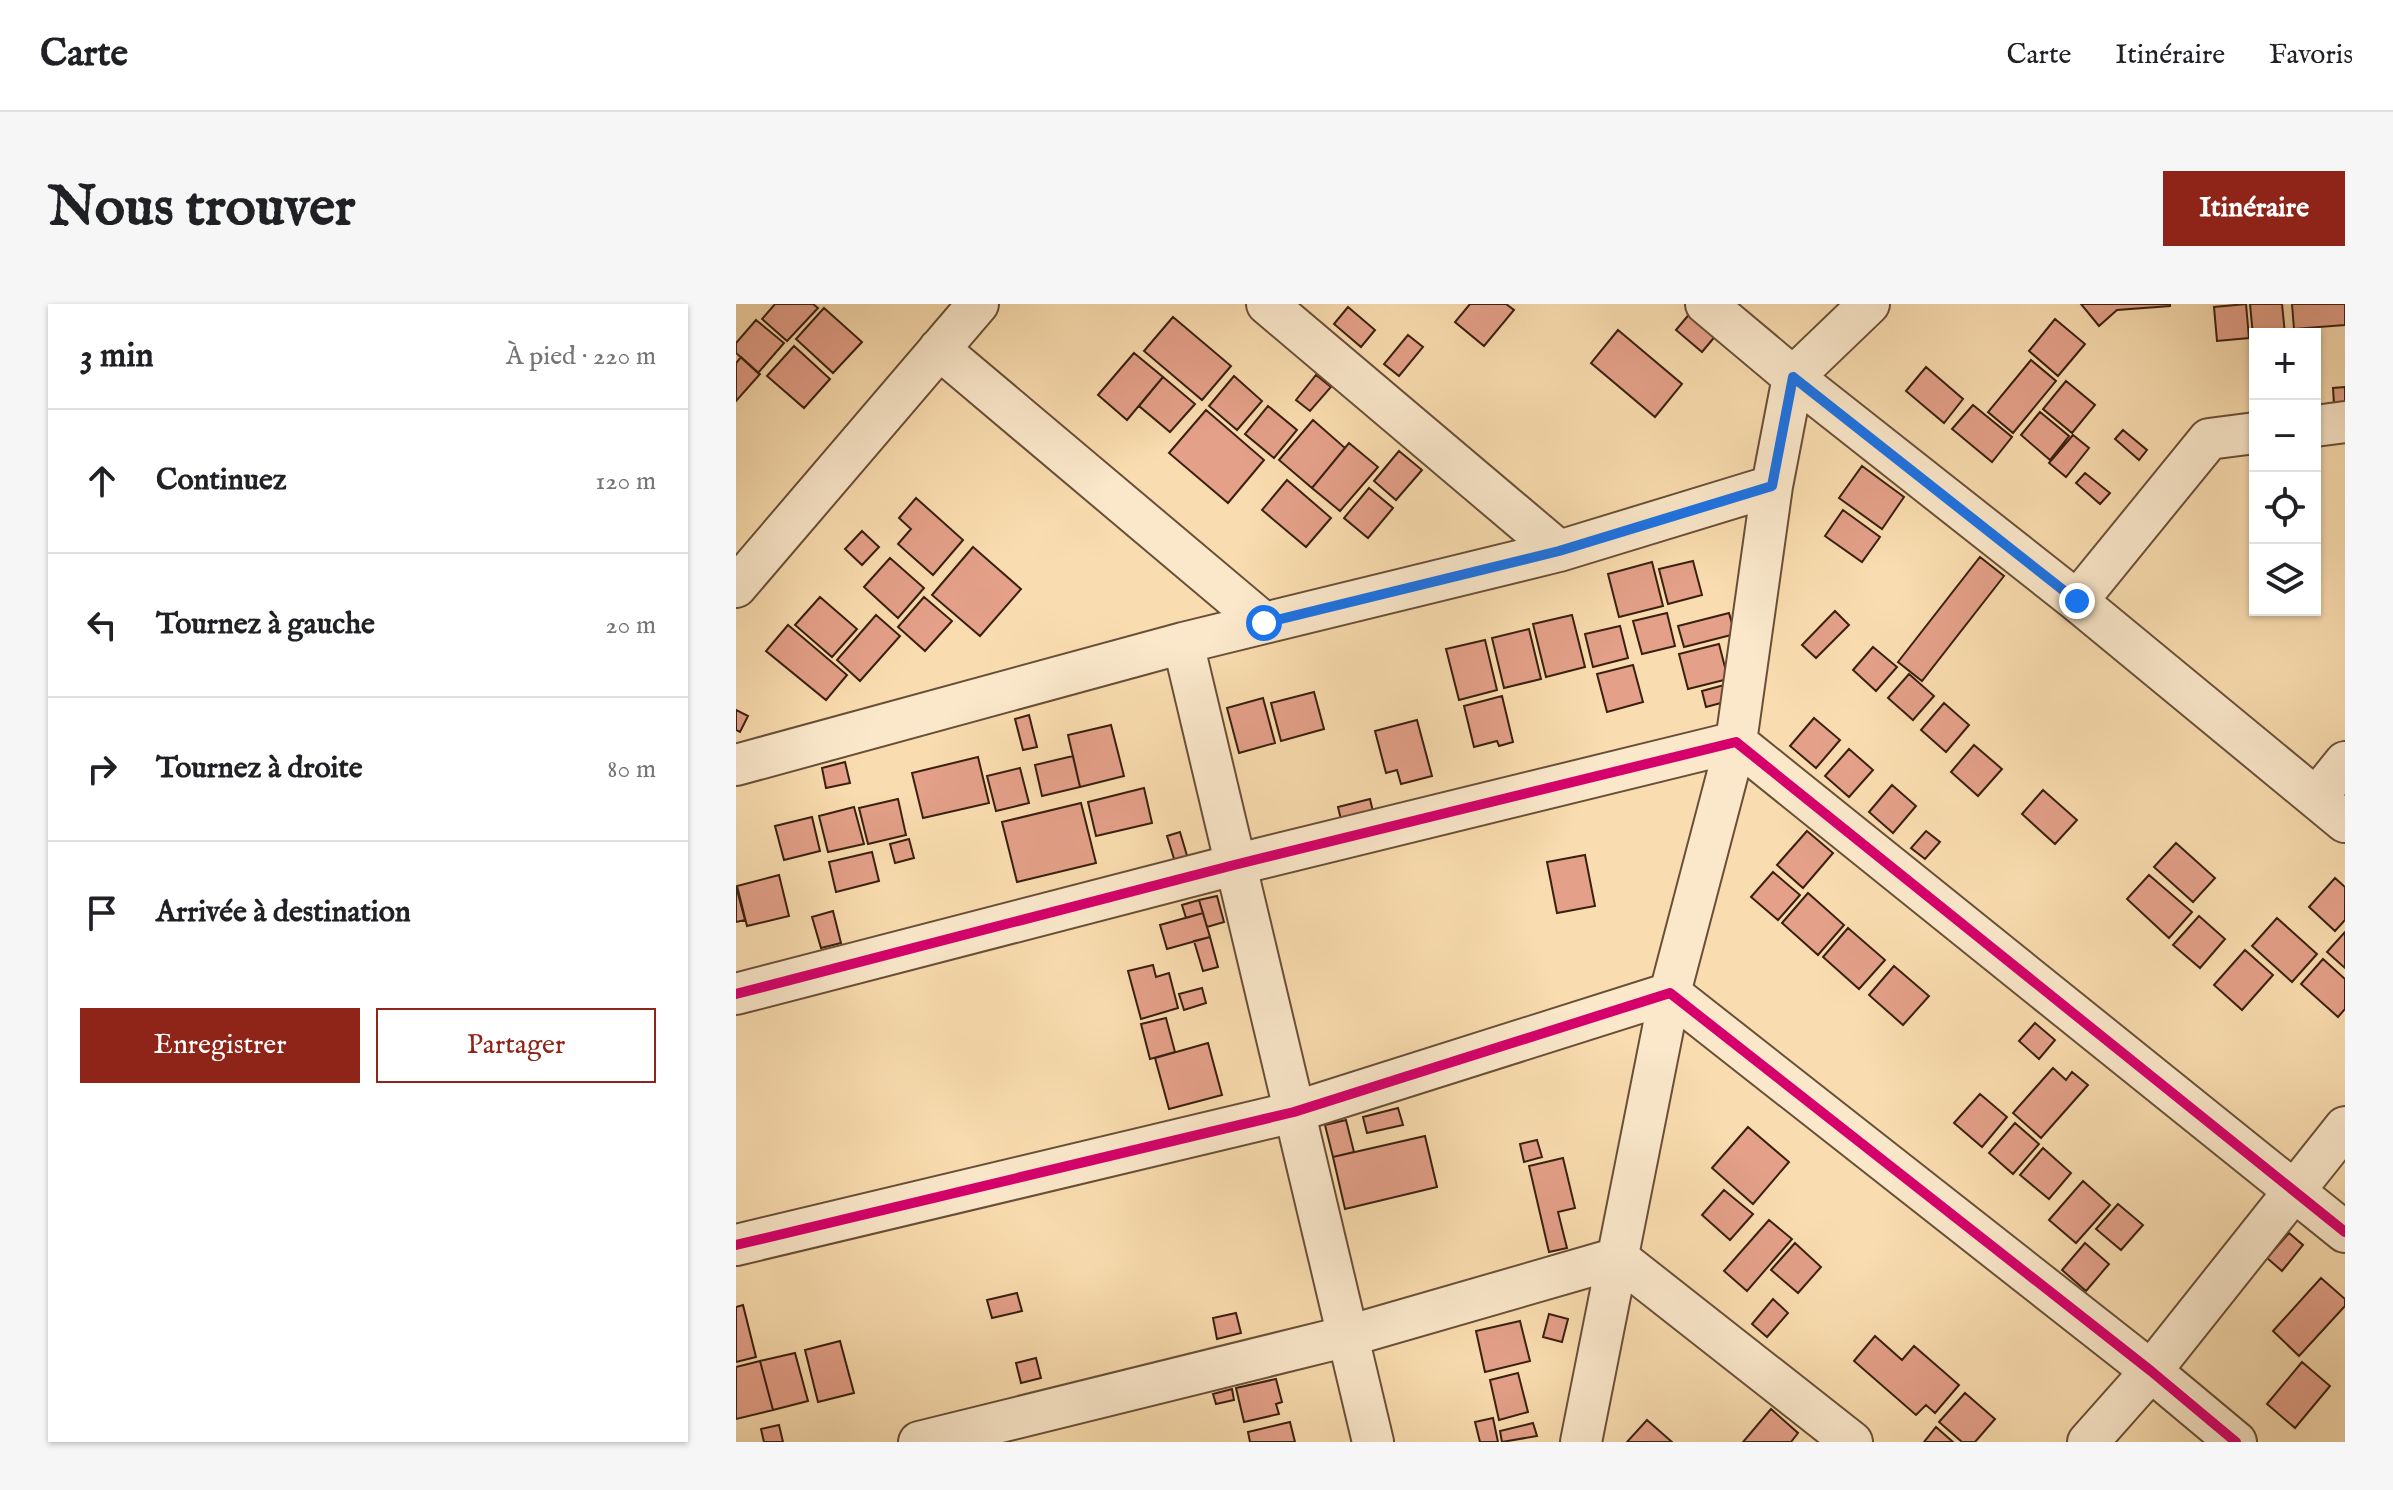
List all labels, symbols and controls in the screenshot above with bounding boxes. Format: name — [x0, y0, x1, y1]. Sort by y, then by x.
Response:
text: Carte — [40, 31, 128, 79]
text: Carte — [2006, 38, 2071, 73]
text: Itinéraire — [2115, 38, 2225, 73]
text: Favoris — [2269, 38, 2353, 73]
button: Itinéraire — [2163, 171, 2345, 246]
text: Nous trouver — [48, 173, 355, 244]
map controls — [2249, 328, 2321, 616]
button: + — [2249, 328, 2321, 400]
text: 3 min — [80, 335, 154, 378]
text: À pied · 220 m — [506, 340, 656, 373]
button: − — [2249, 400, 2321, 472]
icon: ahead — [80, 459, 124, 503]
text: Continuez — [156, 462, 287, 500]
text: 120 m — [596, 465, 656, 498]
button: locate — [2249, 472, 2321, 544]
button: layers — [2249, 544, 2321, 616]
route end — [2059, 583, 2095, 619]
icon: left — [80, 603, 124, 647]
route start — [1246, 605, 1282, 641]
text: Tournez à gauche — [156, 606, 375, 644]
text: 20 m — [605, 609, 656, 642]
icon: right — [80, 747, 124, 791]
text: Tournez à droite — [156, 750, 363, 788]
text: 80 m — [607, 753, 656, 786]
icon: arrive — [80, 891, 124, 935]
text: Arrivée à destination — [156, 894, 411, 932]
button: Enregistrer — [80, 1008, 360, 1083]
button: Partager — [376, 1008, 656, 1083]

